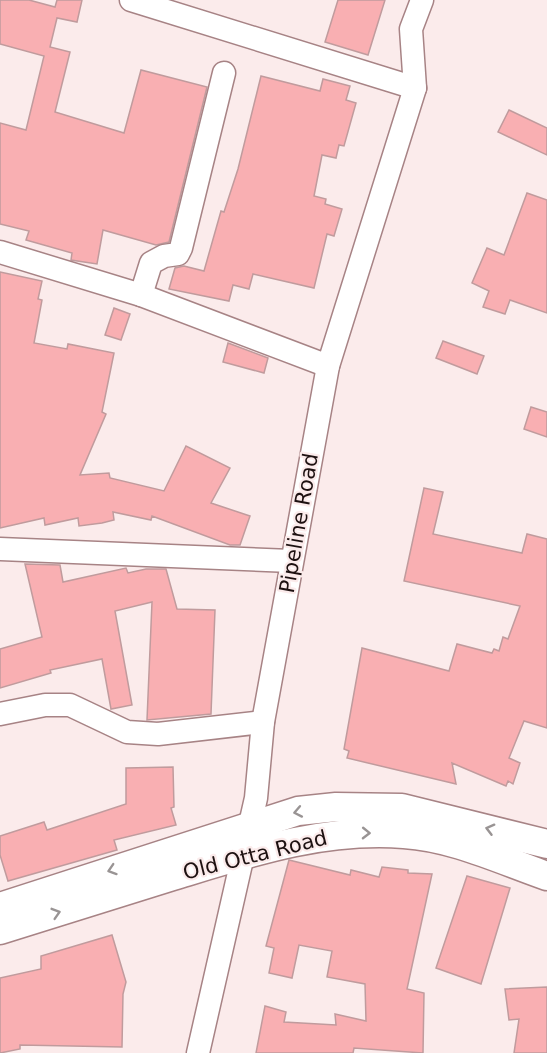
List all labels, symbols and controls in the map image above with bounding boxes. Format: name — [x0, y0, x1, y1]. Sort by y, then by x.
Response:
street label: Pipeline Road — [275, 451, 323, 595]
one-way arrow — [294, 805, 304, 818]
one-way arrow — [486, 823, 496, 836]
street label: Old Otta Road — [180, 826, 330, 884]
one-way arrow — [361, 827, 370, 839]
one-way arrow — [107, 863, 118, 876]
one-way arrow — [50, 907, 61, 920]

